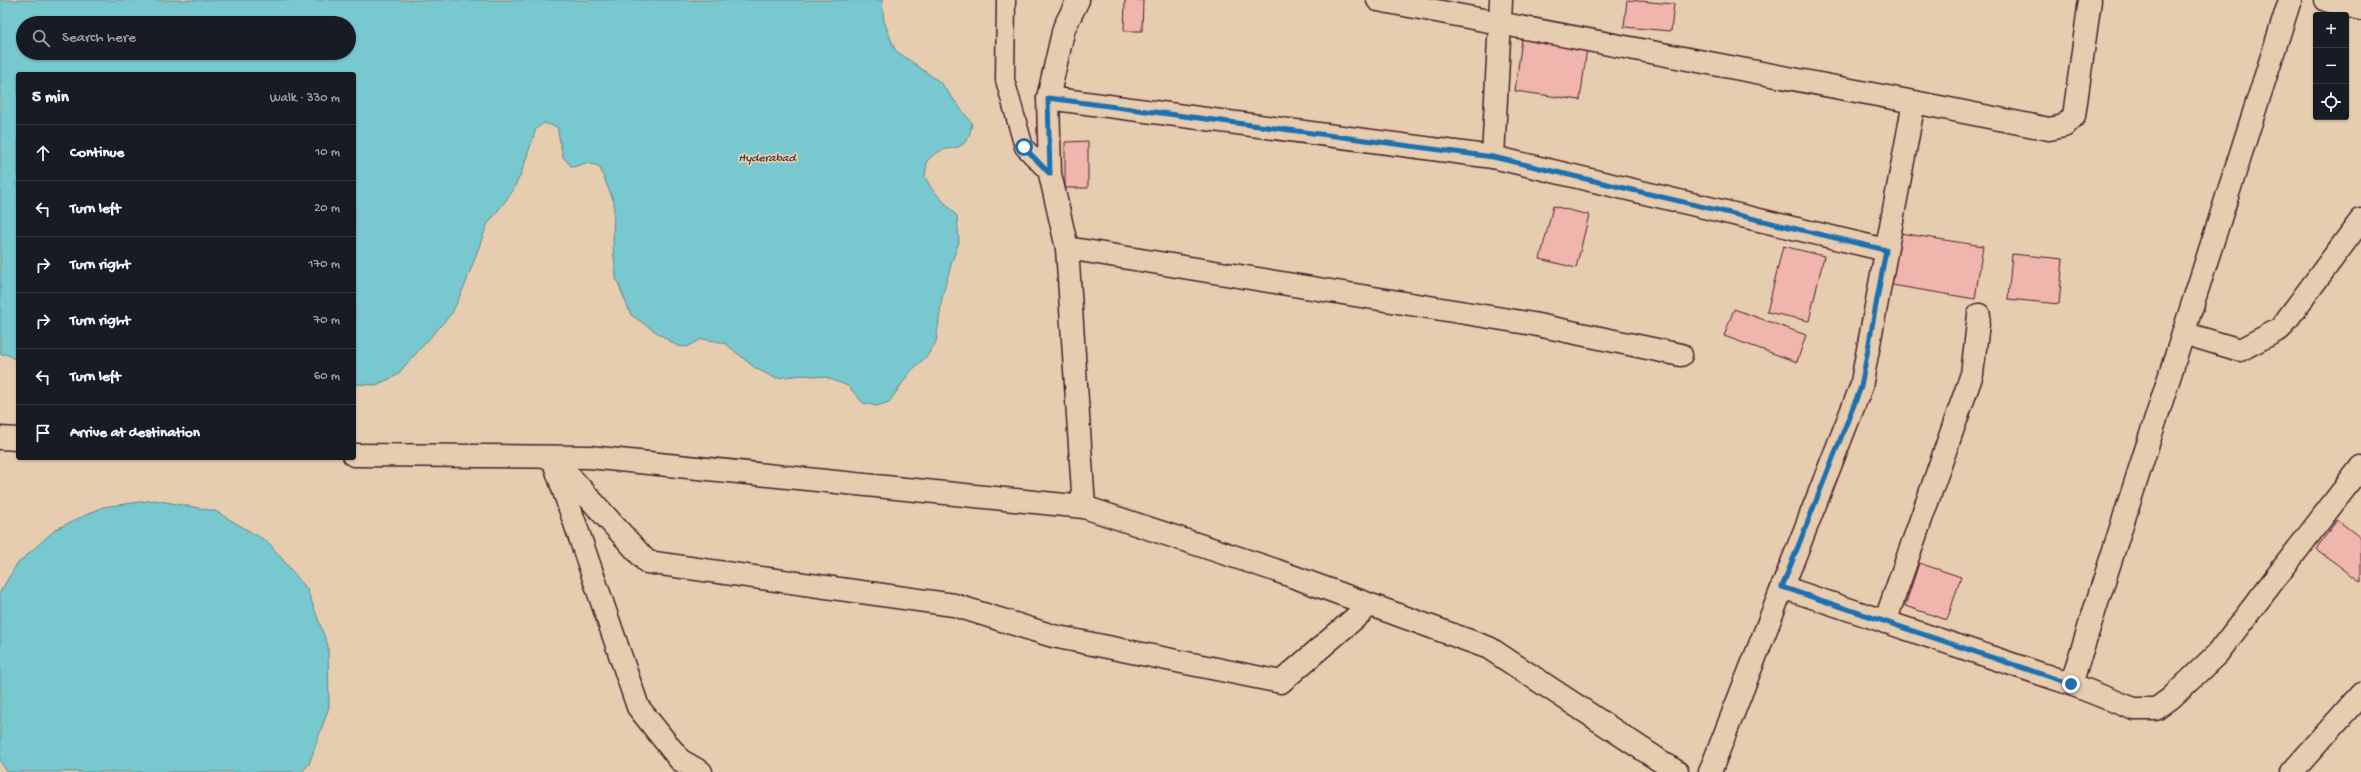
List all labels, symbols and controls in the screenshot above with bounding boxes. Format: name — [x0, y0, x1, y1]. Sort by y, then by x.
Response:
map controls — [2313, 12, 2349, 120]
button: + — [2313, 12, 2349, 48]
search box — [16, 16, 356, 60]
icon: search — [30, 27, 52, 49]
text: Search here — [62, 29, 136, 47]
button: − — [2313, 48, 2349, 84]
button: locate — [2313, 84, 2349, 120]
text: 5 min — [32, 88, 69, 108]
text: Walk · 330 m — [270, 91, 340, 106]
route start — [1015, 138, 1033, 156]
icon: ahead — [32, 142, 54, 164]
text: Continue — [70, 144, 124, 162]
text: 10 m — [315, 145, 340, 160]
water label: Hyderabad — [739, 152, 797, 166]
icon: left — [32, 198, 54, 220]
text: Turn left — [70, 200, 121, 218]
text: 20 m — [314, 201, 340, 216]
icon: right — [32, 254, 54, 276]
text: Turn right — [70, 256, 130, 274]
text: 170 m — [308, 257, 340, 272]
icon: right — [32, 310, 54, 332]
text: Turn right — [70, 312, 130, 330]
text: 70 m — [314, 313, 340, 328]
icon: left — [32, 366, 54, 388]
text: Turn left — [70, 368, 121, 386]
text: 60 m — [314, 369, 340, 384]
icon: arrive — [32, 422, 54, 444]
text: Arrive at destination — [70, 424, 200, 442]
route end — [2062, 675, 2080, 693]

